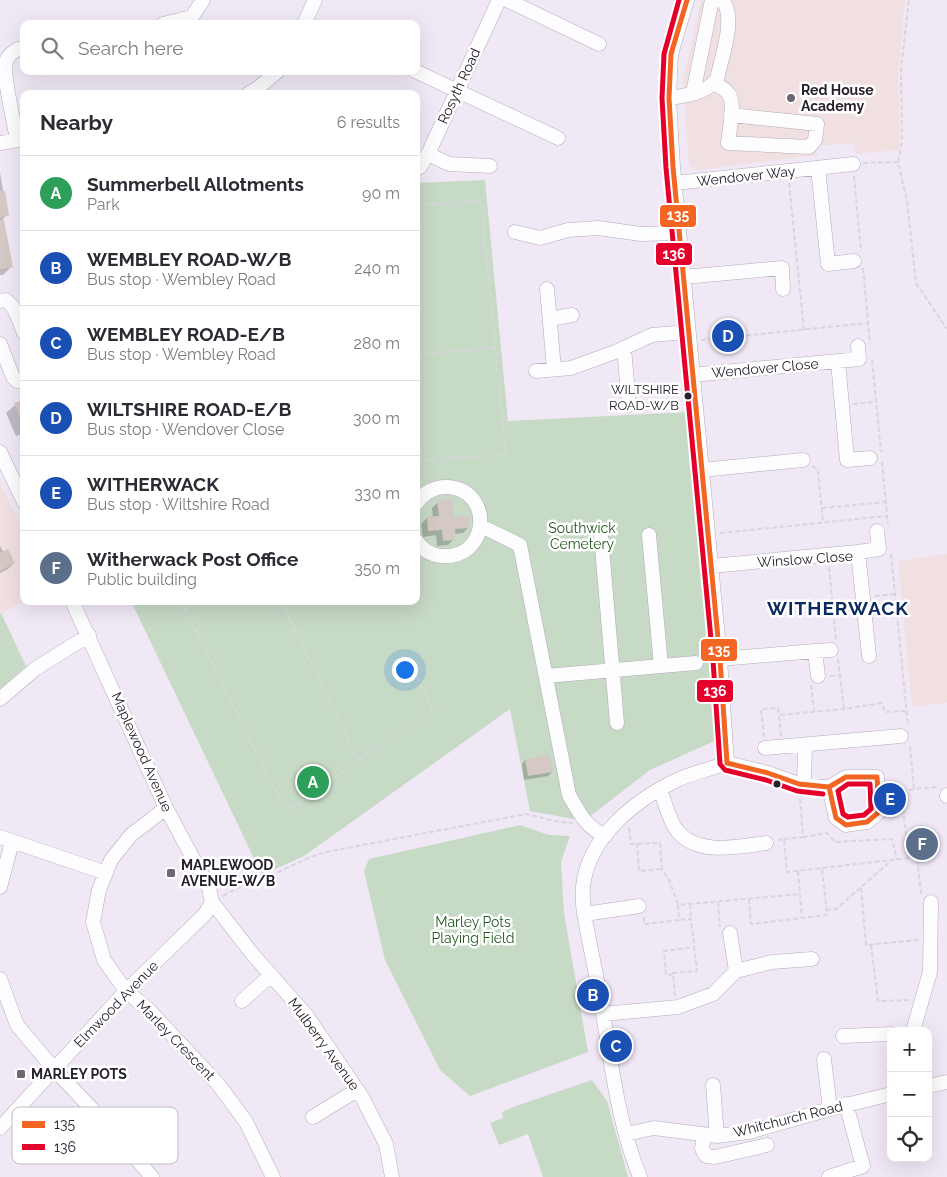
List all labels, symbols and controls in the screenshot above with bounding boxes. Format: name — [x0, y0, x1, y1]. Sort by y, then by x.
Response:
search box — [20, 20, 420, 75]
icon: search — [38, 34, 66, 62]
text: Search here — [78, 37, 184, 59]
street label: Rosyth Road — [435, 46, 483, 126]
place label: Red House Academy — [801, 82, 874, 114]
marker: Red House Academy — [785, 92, 797, 104]
text: Nearby — [40, 110, 113, 135]
text: 6 results — [337, 113, 400, 132]
street label: Wendover Way — [696, 163, 796, 189]
text: Summerbell Allotments — [87, 173, 304, 195]
text: A — [51, 184, 61, 203]
text: 90 m — [362, 184, 400, 203]
text: Park — [87, 195, 120, 214]
line badge: 135 — [659, 204, 697, 228]
text: 135 — [667, 207, 689, 223]
line badge: 136 — [655, 242, 693, 266]
text: 136 — [662, 246, 686, 262]
text: WEMBLEY ROAD-W/B — [87, 248, 291, 270]
text: B — [51, 259, 61, 278]
text: 240 m — [354, 259, 400, 278]
text: Bus stop · Wembley Road — [87, 270, 276, 289]
pin: D — [712, 317, 744, 355]
text: WEMBLEY ROAD-E/B — [87, 323, 285, 345]
text: C — [51, 334, 61, 353]
text: 280 m — [354, 334, 400, 353]
text: Bus stop · Wembley Road — [87, 345, 276, 364]
street label: Wendover Close — [711, 355, 819, 381]
place label: WILTSHIRE ROAD-W/B — [609, 382, 679, 413]
marker: WILTSHIRE ROAD-W/B — [683, 391, 693, 401]
text: WILTSHIRE ROAD-E/B — [87, 398, 292, 420]
text: D — [50, 409, 62, 428]
text: 300 m — [353, 409, 400, 428]
text: Bus stop · Wendover Close — [87, 420, 284, 439]
text: WITHERWACK — [87, 473, 219, 495]
text: E — [51, 484, 61, 503]
text: 330 m — [354, 484, 400, 503]
text: Bus stop · Wiltshire Road — [87, 495, 270, 514]
park label: Southwick Cemetery — [548, 520, 616, 552]
text: Witherwack Post Office — [87, 548, 298, 570]
street label: Winslow Close — [757, 548, 853, 570]
text: F — [51, 559, 61, 578]
text: 350 m — [354, 559, 400, 578]
text: Public building — [87, 570, 197, 589]
district label: WITHERWACK — [767, 597, 909, 619]
line badge: 135 — [700, 638, 738, 662]
text: 135 — [708, 642, 730, 658]
your location — [392, 657, 418, 683]
line badge: 136 — [696, 679, 734, 703]
text: 136 — [703, 683, 727, 699]
street label: Maplewood Avenue — [108, 690, 176, 814]
pin: A — [297, 763, 329, 801]
unlabelled marker — [772, 779, 782, 789]
pin: E — [874, 780, 906, 818]
pin: F — [906, 825, 938, 863]
place label: MAPLEWOOD AVENUE-W/B — [181, 857, 276, 889]
marker: MAPLEWOOD AVENUE-W/B — [165, 867, 177, 879]
park label: Marley Pots Playing Field — [432, 914, 514, 946]
street label: Elmwood Avenue — [71, 958, 161, 1050]
pin: B — [577, 976, 609, 1014]
street label: Mulberry Avenue — [285, 995, 363, 1093]
street label: Marley Crescent — [134, 997, 219, 1084]
pin: C — [600, 1027, 632, 1065]
map controls — [887, 1027, 932, 1162]
button: + — [887, 1027, 932, 1072]
place label: MARLEY POTS — [31, 1066, 127, 1082]
marker: MARLEY POTS — [15, 1068, 27, 1080]
button: − — [887, 1072, 932, 1117]
street label: Whitchurch Road — [732, 1098, 844, 1140]
legend — [12, 1107, 178, 1164]
text: 135 — [54, 1116, 75, 1132]
button: locate — [887, 1117, 932, 1162]
text: 136 — [54, 1139, 76, 1155]

